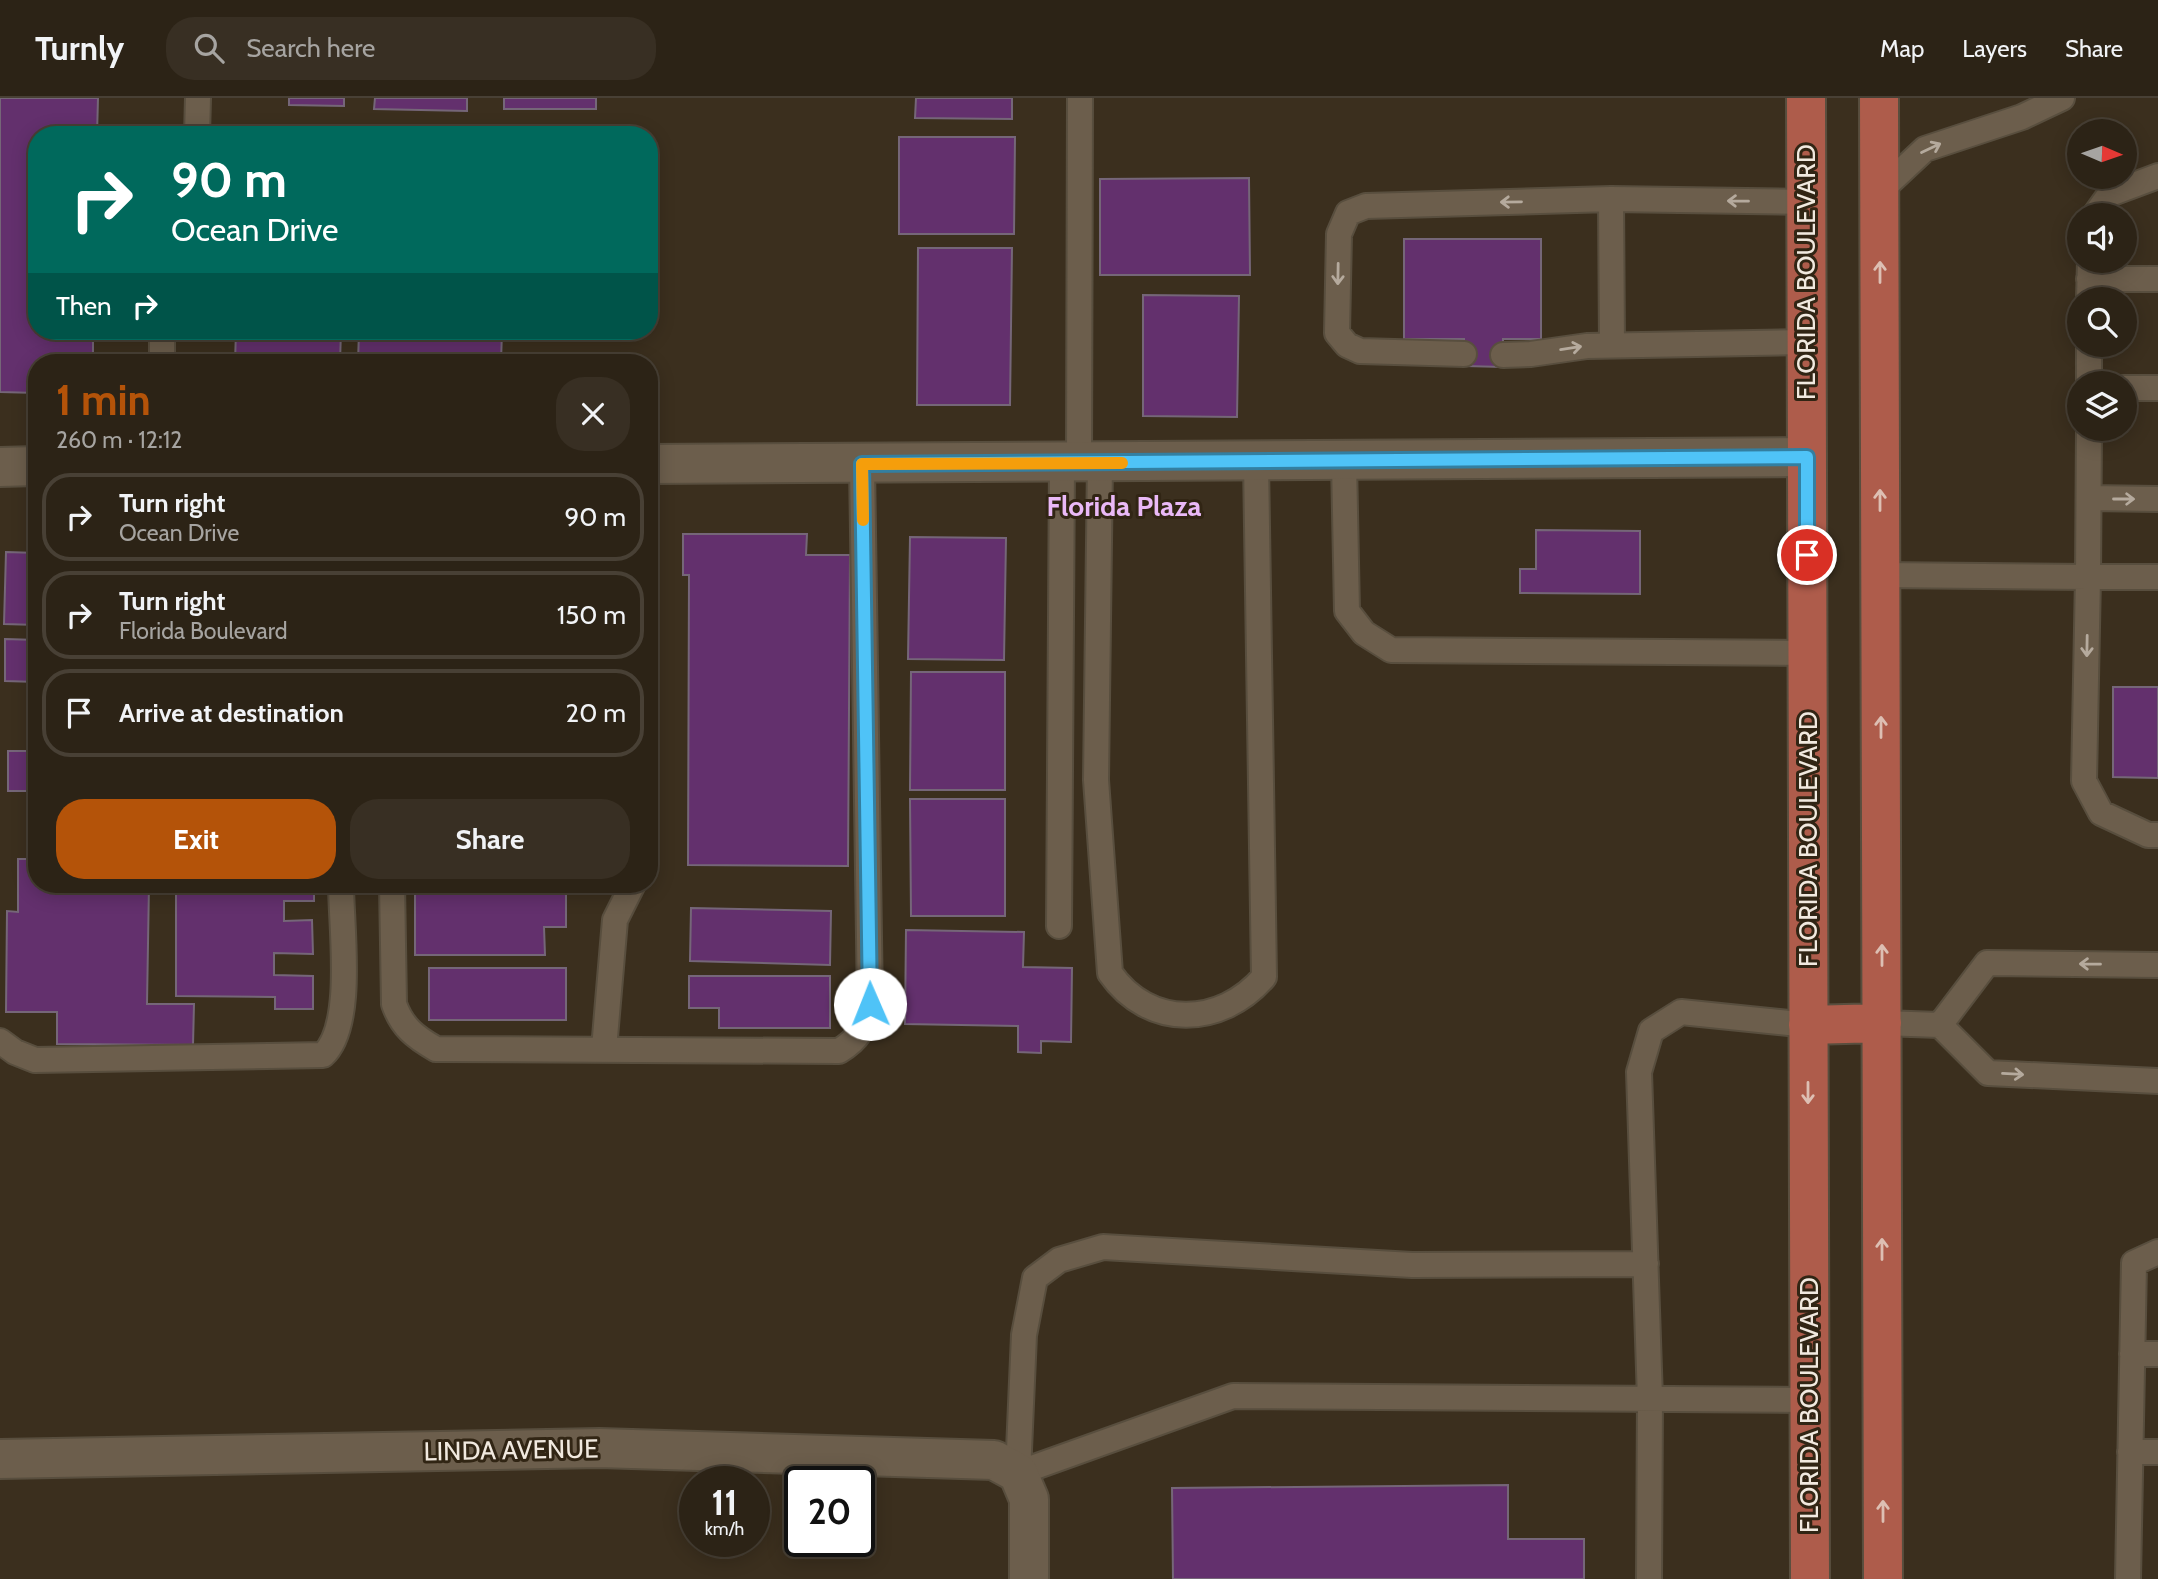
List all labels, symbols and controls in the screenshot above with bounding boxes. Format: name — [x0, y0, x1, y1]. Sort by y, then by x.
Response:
search box — [166, 17, 656, 80]
text: Turnly — [35, 28, 124, 68]
icon: search — [190, 29, 228, 67]
text: Search here — [246, 32, 375, 64]
text: Map — [1880, 34, 1924, 63]
text: Layers — [1962, 34, 2027, 63]
text: Share — [2065, 34, 2123, 63]
north arrow — [2067, 119, 2137, 189]
map controls — [2067, 119, 2137, 441]
one-way arrow — [1920, 141, 1941, 154]
street label: FLORIDA BOULEVARD — [1790, 144, 1822, 400]
text: 90 m — [171, 150, 287, 209]
icon: right — [56, 154, 147, 245]
one-way arrow — [1727, 194, 1750, 208]
one-way arrow — [1500, 195, 1523, 209]
button: sound — [2067, 203, 2137, 273]
text: Ocean Drive — [171, 210, 338, 249]
one-way arrow — [1873, 261, 1887, 284]
one-way arrow — [1331, 263, 1345, 286]
icon: right — [126, 287, 164, 325]
button: search — [2067, 287, 2137, 357]
text: Then — [56, 290, 112, 322]
one-way arrow — [1559, 341, 1582, 354]
button: layers — [2067, 371, 2137, 441]
text: 1 min — [56, 374, 151, 426]
button: close — [556, 377, 630, 451]
text: 260 m · 12:12 — [56, 426, 182, 454]
text: Turn right — [119, 487, 225, 519]
district label: Florida Plaza — [1047, 489, 1202, 523]
one-way arrow — [1873, 489, 1887, 512]
one-way arrow — [2112, 492, 2135, 506]
icon: right — [60, 498, 98, 536]
text: 90 m — [564, 501, 626, 533]
text: Ocean Drive — [119, 519, 239, 547]
pin — [1777, 525, 1837, 585]
icon: arrive — [1788, 536, 1826, 574]
text: Turn right — [119, 585, 225, 617]
icon: right — [60, 596, 98, 634]
text: 150 m — [557, 599, 626, 631]
text: Florida Boulevard — [119, 617, 288, 645]
one-way arrow — [2080, 634, 2094, 657]
icon: arrive — [60, 694, 98, 732]
text: Arrive at destination — [119, 697, 344, 729]
text: 20 m — [566, 697, 626, 729]
street label: FLORIDA BOULEVARD — [1792, 711, 1824, 967]
one-way arrow — [1874, 716, 1887, 739]
button: Exit — [56, 799, 336, 879]
button: Share — [350, 799, 630, 879]
one-way arrow — [1875, 944, 1889, 967]
one-way arrow — [2079, 957, 2102, 971]
position arrow — [833, 967, 907, 1041]
one-way arrow — [2001, 1068, 2024, 1081]
one-way arrow — [1801, 1081, 1815, 1104]
one-way arrow — [1875, 1237, 1889, 1260]
street label: FLORIDA BOULEVARD — [1793, 1277, 1825, 1533]
street label: LINDA AVENUE — [423, 1432, 599, 1468]
speed limit sign: 20 — [784, 1466, 875, 1557]
text: 11 — [712, 1481, 737, 1524]
one-way arrow — [1876, 1500, 1890, 1523]
text: km/h — [705, 1518, 744, 1540]

